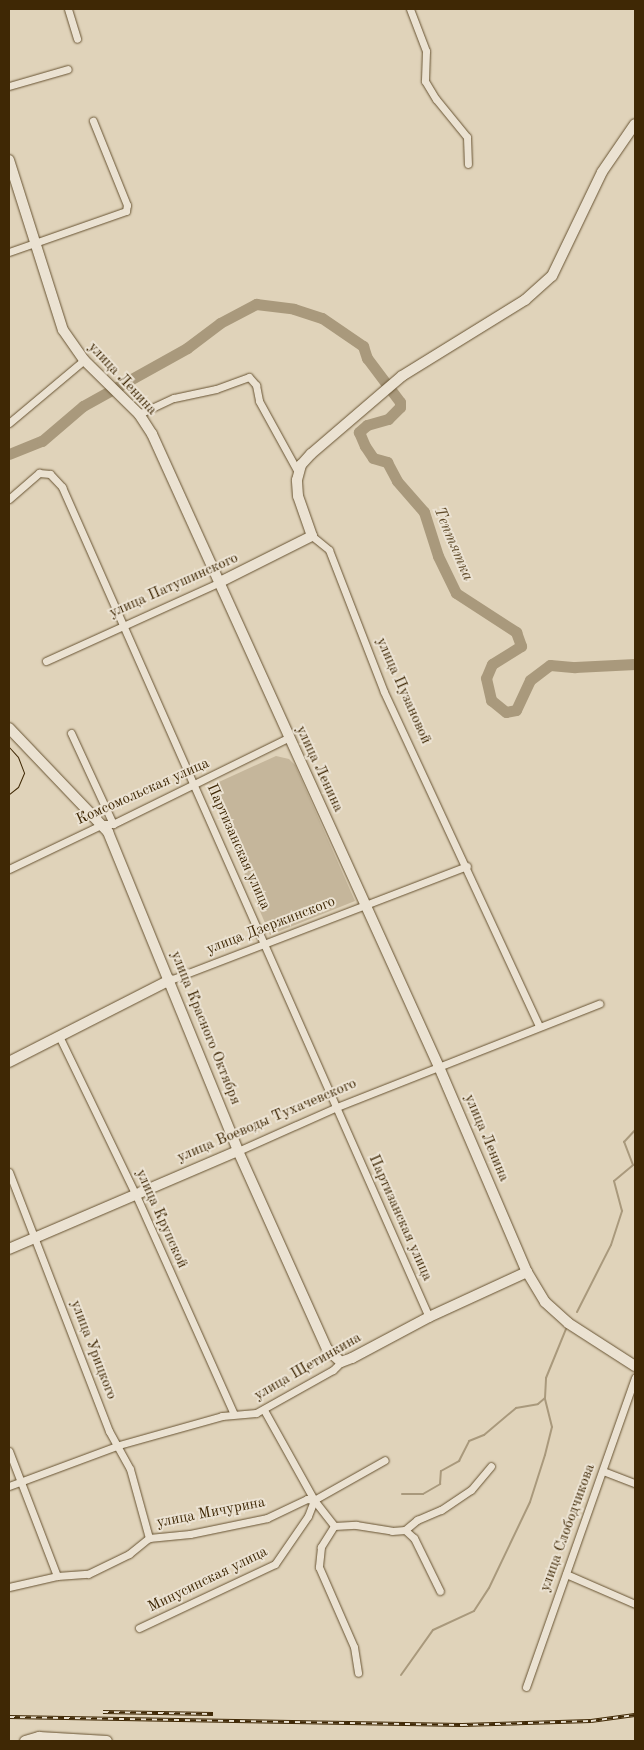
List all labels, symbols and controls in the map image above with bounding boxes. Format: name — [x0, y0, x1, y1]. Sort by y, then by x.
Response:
street label: улица Ленина — [84, 339, 160, 419]
water label: Тептятка — [429, 504, 477, 584]
street label: улица Патушинского — [107, 549, 241, 623]
street label: улица Пузановой — [371, 635, 435, 747]
street label: улица Ленина — [291, 723, 347, 815]
street label: Комсомольская улица — [74, 755, 212, 829]
street label: Партизанская улица — [202, 781, 274, 913]
street label: улица Дзержинского — [204, 893, 338, 959]
street label: улица Красного Октября — [166, 949, 244, 1107]
street label: улица Воеводы Тухачевского — [175, 1075, 359, 1167]
street label: улица Ленина — [460, 1092, 512, 1184]
street label: Партизанская улица — [364, 1152, 436, 1284]
street label: улица Крупской — [131, 1167, 191, 1271]
street label: улица Урицкого — [66, 1298, 120, 1402]
street label: улица Щетинкина — [251, 1329, 365, 1405]
street label: улица Слободчикова — [537, 1462, 599, 1594]
street label: улица Мичурина — [155, 1494, 267, 1532]
street label: Минусинская улица — [145, 1543, 271, 1617]

